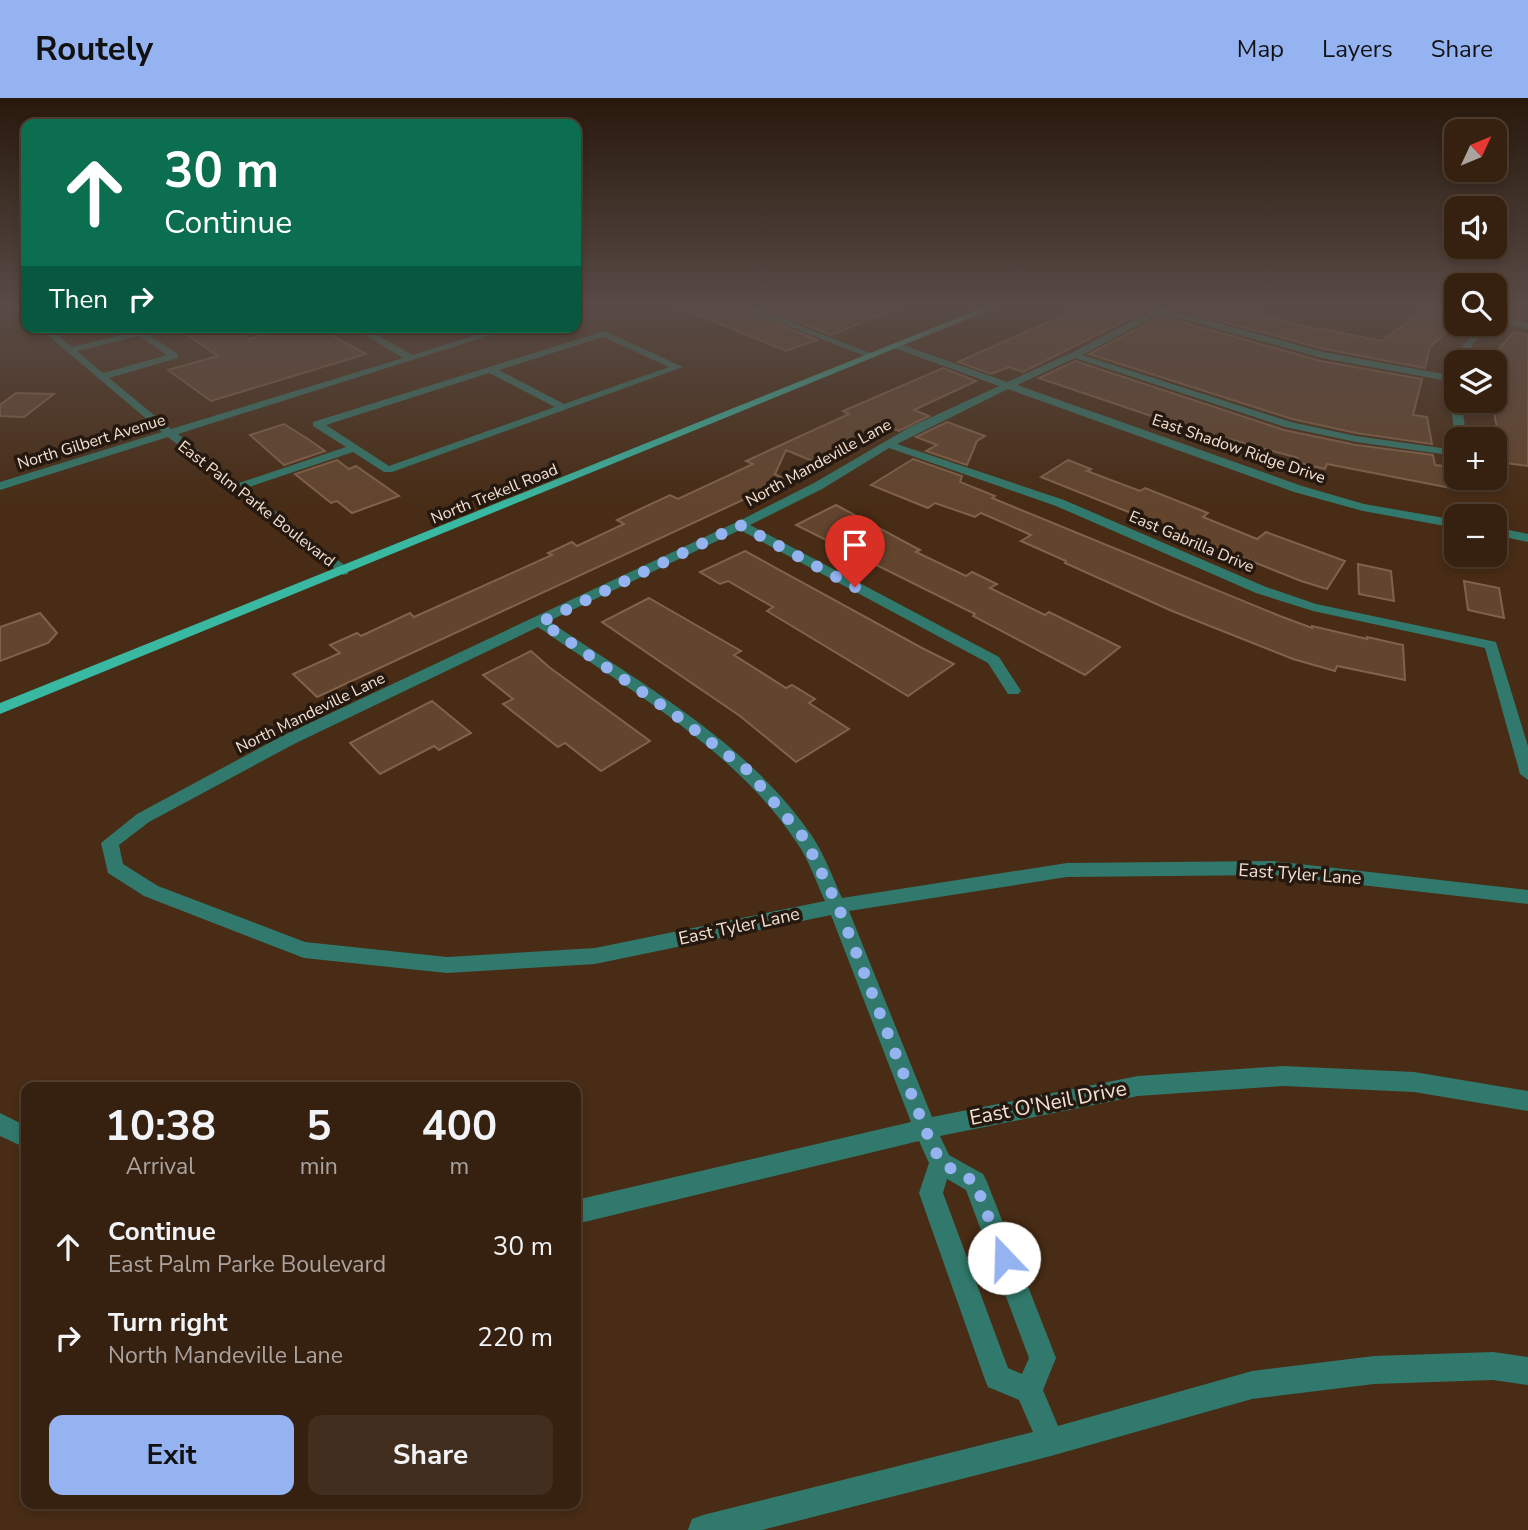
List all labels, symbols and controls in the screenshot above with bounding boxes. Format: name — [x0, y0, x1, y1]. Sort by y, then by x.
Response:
text: Routely — [35, 27, 153, 72]
text: Map — [1237, 33, 1284, 65]
text: Layers — [1322, 33, 1393, 65]
text: Share — [1431, 33, 1493, 65]
north arrow — [1444, 119, 1507, 182]
map controls — [1444, 119, 1507, 567]
text: 30 m — [164, 137, 279, 204]
icon: ahead — [49, 147, 140, 238]
button: sound — [1444, 196, 1507, 259]
text: Continue — [164, 201, 292, 244]
button: search — [1444, 273, 1507, 336]
icon: right — [122, 280, 160, 318]
text: Then — [49, 282, 108, 317]
button: layers — [1444, 350, 1507, 413]
street label: North Gilbert Avenue — [14, 409, 168, 475]
street label: East Shadow Ridge Drive — [1149, 409, 1328, 489]
street label: North Mandeville Lane — [742, 414, 895, 512]
button: + — [1444, 427, 1507, 490]
street label: East Palm Parke Boulevard — [173, 436, 339, 572]
street label: North Trekell Road — [428, 458, 561, 529]
button: − — [1444, 504, 1507, 567]
street label: East Gabrilla Drive — [1126, 506, 1258, 578]
pin — [825, 515, 885, 587]
icon: arrive — [836, 526, 874, 564]
street label: North Mandeville Lane — [232, 667, 389, 759]
street label: East Tyler Lane — [1238, 858, 1362, 890]
street label: East Tyler Lane — [676, 901, 802, 951]
street label: East O'Neil Drive — [967, 1074, 1129, 1132]
text: 10:38 — [105, 1098, 216, 1155]
text: 5 — [306, 1098, 331, 1155]
text: 400 — [422, 1098, 497, 1155]
text: Arrival — [126, 1151, 195, 1182]
text: min — [300, 1151, 338, 1182]
text: m — [450, 1151, 469, 1182]
text: Continue — [108, 1214, 216, 1249]
position arrow — [967, 1221, 1041, 1295]
icon: ahead — [49, 1228, 87, 1266]
text: 30 m — [493, 1229, 553, 1264]
text: East Palm Parke Boulevard — [108, 1249, 386, 1280]
text: Turn right — [108, 1305, 227, 1340]
icon: right — [49, 1319, 87, 1357]
text: 220 m — [477, 1320, 553, 1355]
text: North Mandeville Lane — [108, 1340, 343, 1371]
button: Exit — [49, 1415, 294, 1495]
button: Share — [308, 1415, 553, 1495]

